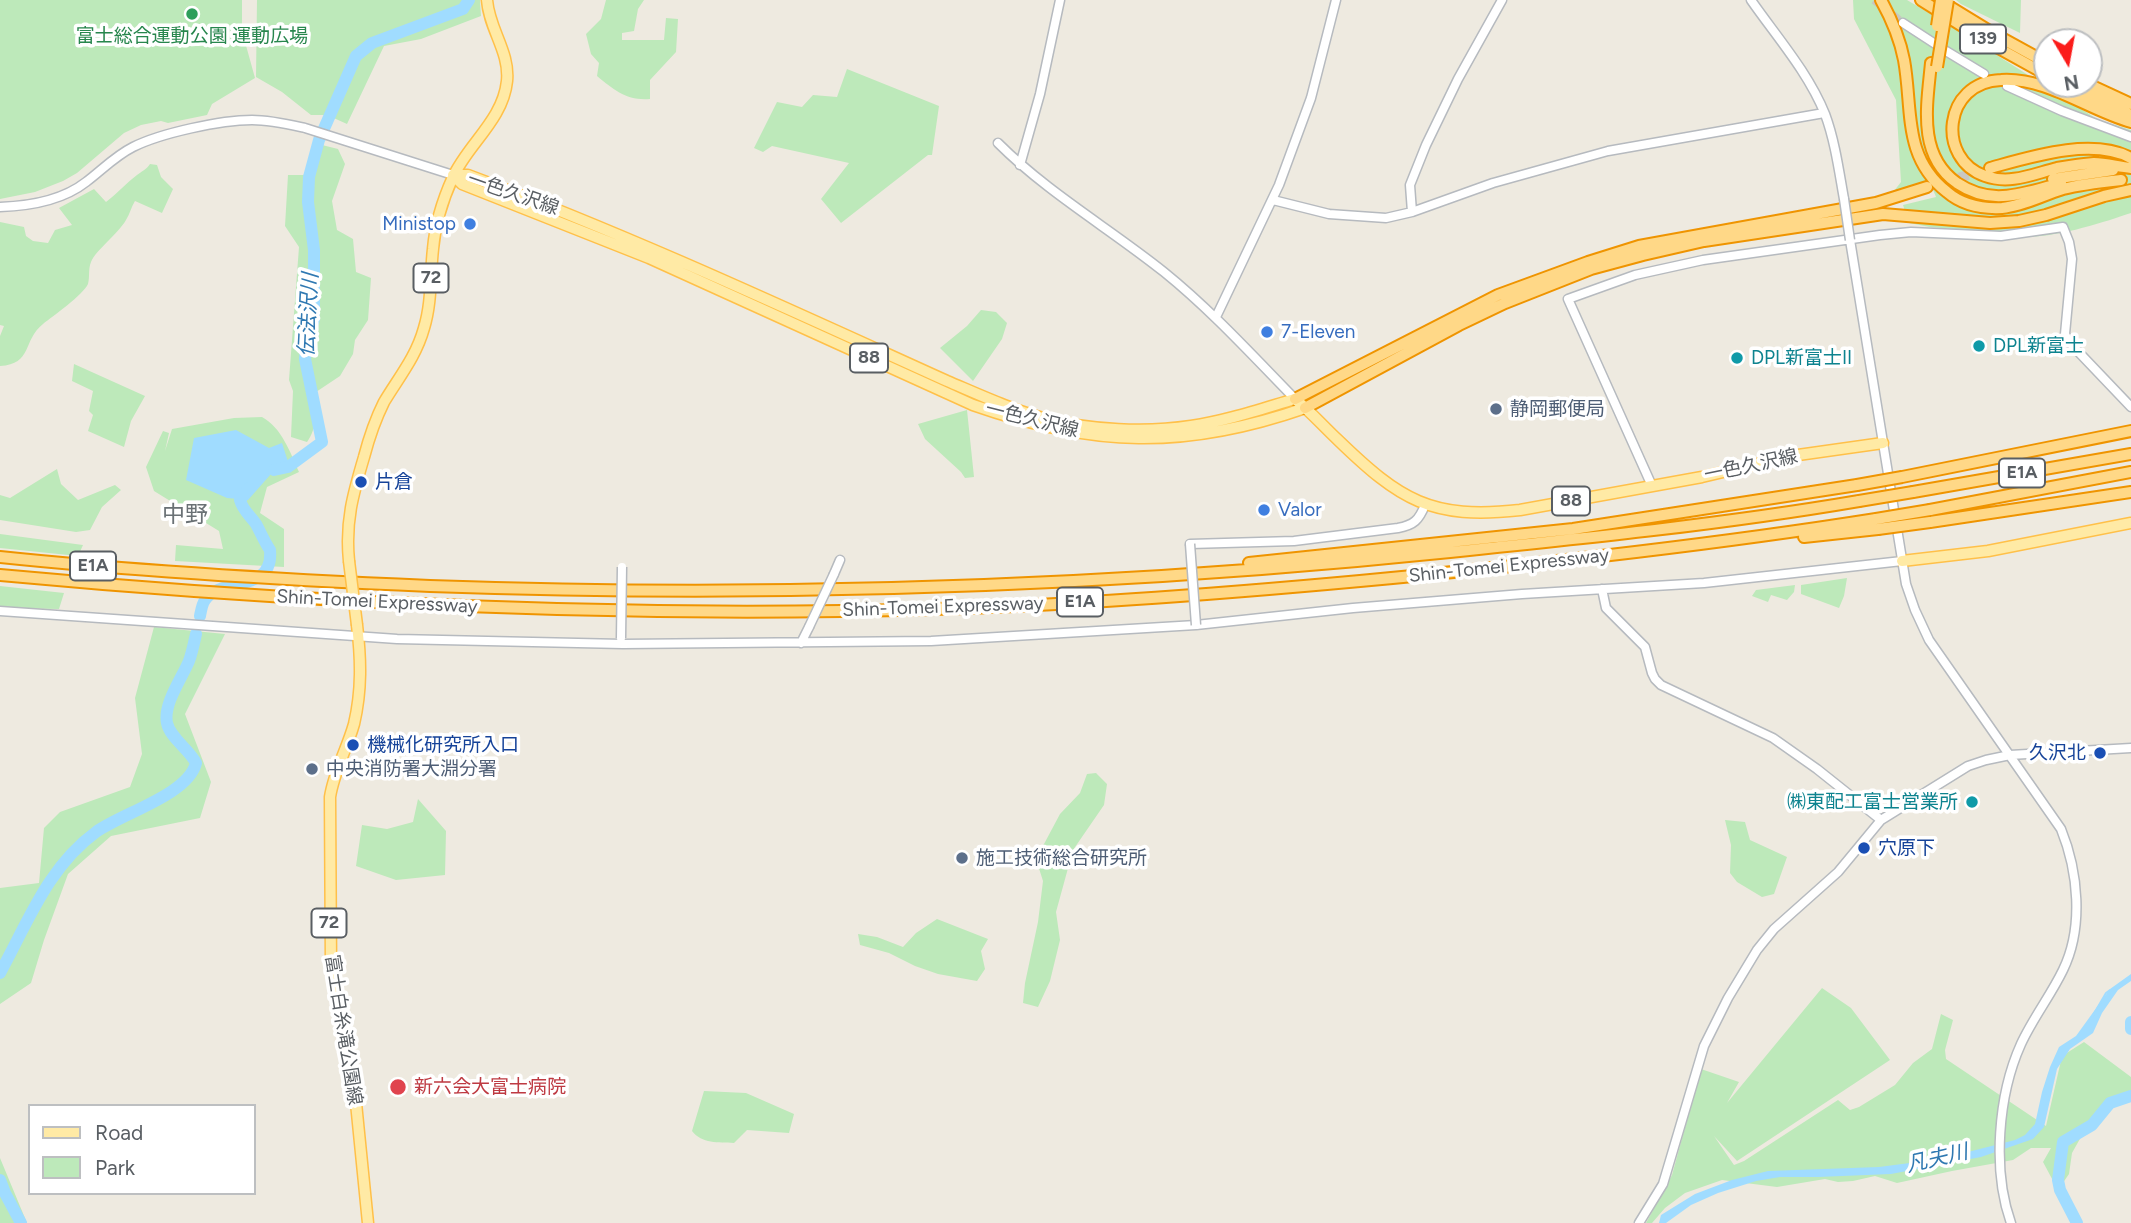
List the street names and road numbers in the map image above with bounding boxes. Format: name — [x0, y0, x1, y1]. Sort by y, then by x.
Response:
road number: 139 — [1960, 24, 2006, 54]
street label: 一色久沢線 — [464, 168, 562, 220]
road number: 72 — [414, 264, 448, 292]
road number: 88 — [850, 344, 888, 372]
street label: 一色久沢線 — [983, 397, 1081, 443]
street label: 一色久沢線 — [1702, 445, 1800, 487]
road number: E1A — [1999, 458, 2045, 488]
road number: 88 — [1552, 486, 1590, 516]
street label: Shin-Tomei Expressway — [1408, 544, 1610, 588]
road number: E1A — [70, 552, 116, 580]
street label: Shin-Tomei Expressway — [276, 585, 478, 619]
road number: E1A — [1057, 588, 1103, 616]
street label: Shin-Tomei Expressway — [842, 592, 1044, 622]
road number: 72 — [312, 908, 346, 938]
street label: 富士白糸滝公園線 — [320, 953, 366, 1107]

